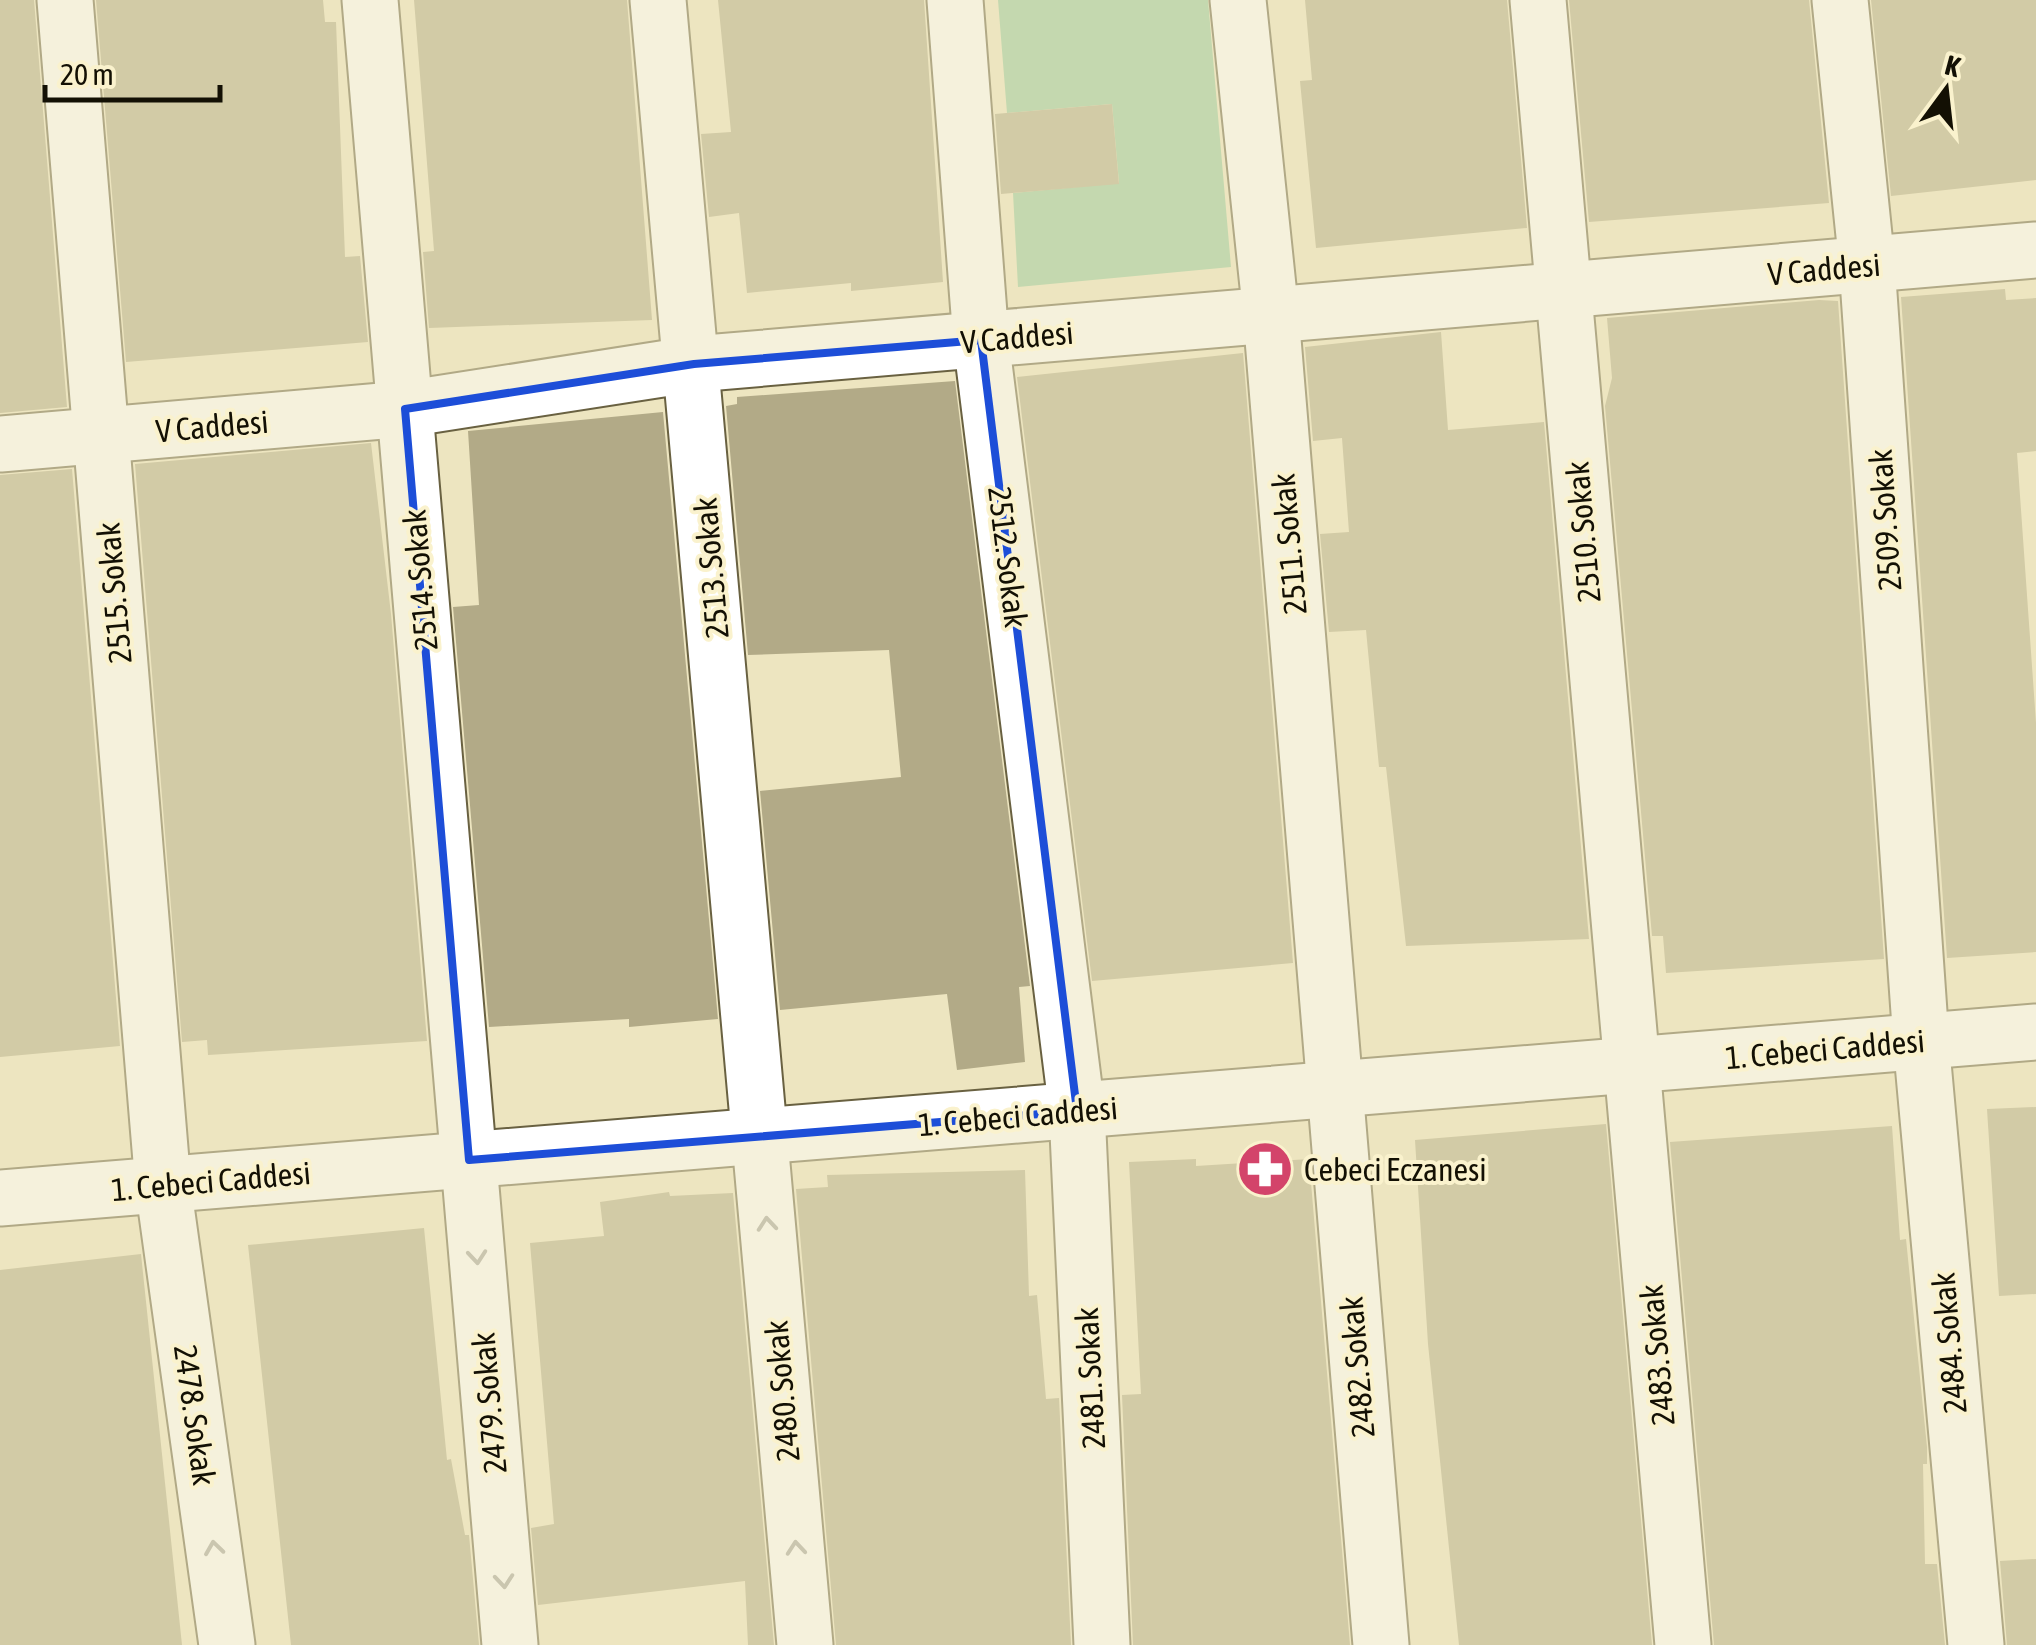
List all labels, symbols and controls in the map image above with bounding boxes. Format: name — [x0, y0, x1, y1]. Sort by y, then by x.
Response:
scale bar — [45, 40, 220, 102]
north arrow — [1896, 40, 1996, 140]
text: K — [1942, 49, 1964, 83]
text: 20 m — [60, 57, 114, 91]
street label: V Caddesi — [1766, 246, 1882, 292]
street label: V Caddesi — [959, 314, 1075, 360]
street label: V Caddesi — [154, 403, 270, 449]
street label: 2509. Sokak — [1862, 448, 1908, 592]
street label: 2510. Sokak — [1558, 460, 1608, 604]
street label: 2511. Sokak — [1264, 472, 1314, 616]
street label: 2512. Sokak — [981, 484, 1035, 630]
street label: 2513. Sokak — [686, 496, 736, 640]
street label: 2514. Sokak — [395, 508, 445, 652]
street label: 2515. Sokak — [89, 521, 139, 665]
street label: 1. Cebeci Caddesi — [1724, 1022, 1926, 1076]
street label: 1. Cebeci Caddesi — [917, 1089, 1119, 1143]
pharmacy icon: Cebeci Eczanesi — [1235, 1139, 1295, 1199]
place label: Cebeci Eczanesi — [1304, 1151, 1487, 1188]
street label: 1. Cebeci Caddesi — [110, 1154, 312, 1208]
one-way arrow — [757, 1216, 778, 1232]
one-way arrow — [466, 1250, 488, 1266]
street label: 2484. Sokak — [1924, 1271, 1974, 1415]
street label: 2483. Sokak — [1632, 1283, 1682, 1427]
street label: 2482. Sokak — [1332, 1295, 1382, 1439]
street label: 2481. Sokak — [1068, 1306, 1112, 1450]
street label: 2480. Sokak — [757, 1319, 807, 1463]
street label: 2479. Sokak — [464, 1331, 514, 1475]
street label: 2478. Sokak — [167, 1342, 223, 1488]
one-way arrow — [786, 1539, 807, 1555]
one-way arrow — [204, 1540, 225, 1557]
one-way arrow — [493, 1574, 515, 1590]

